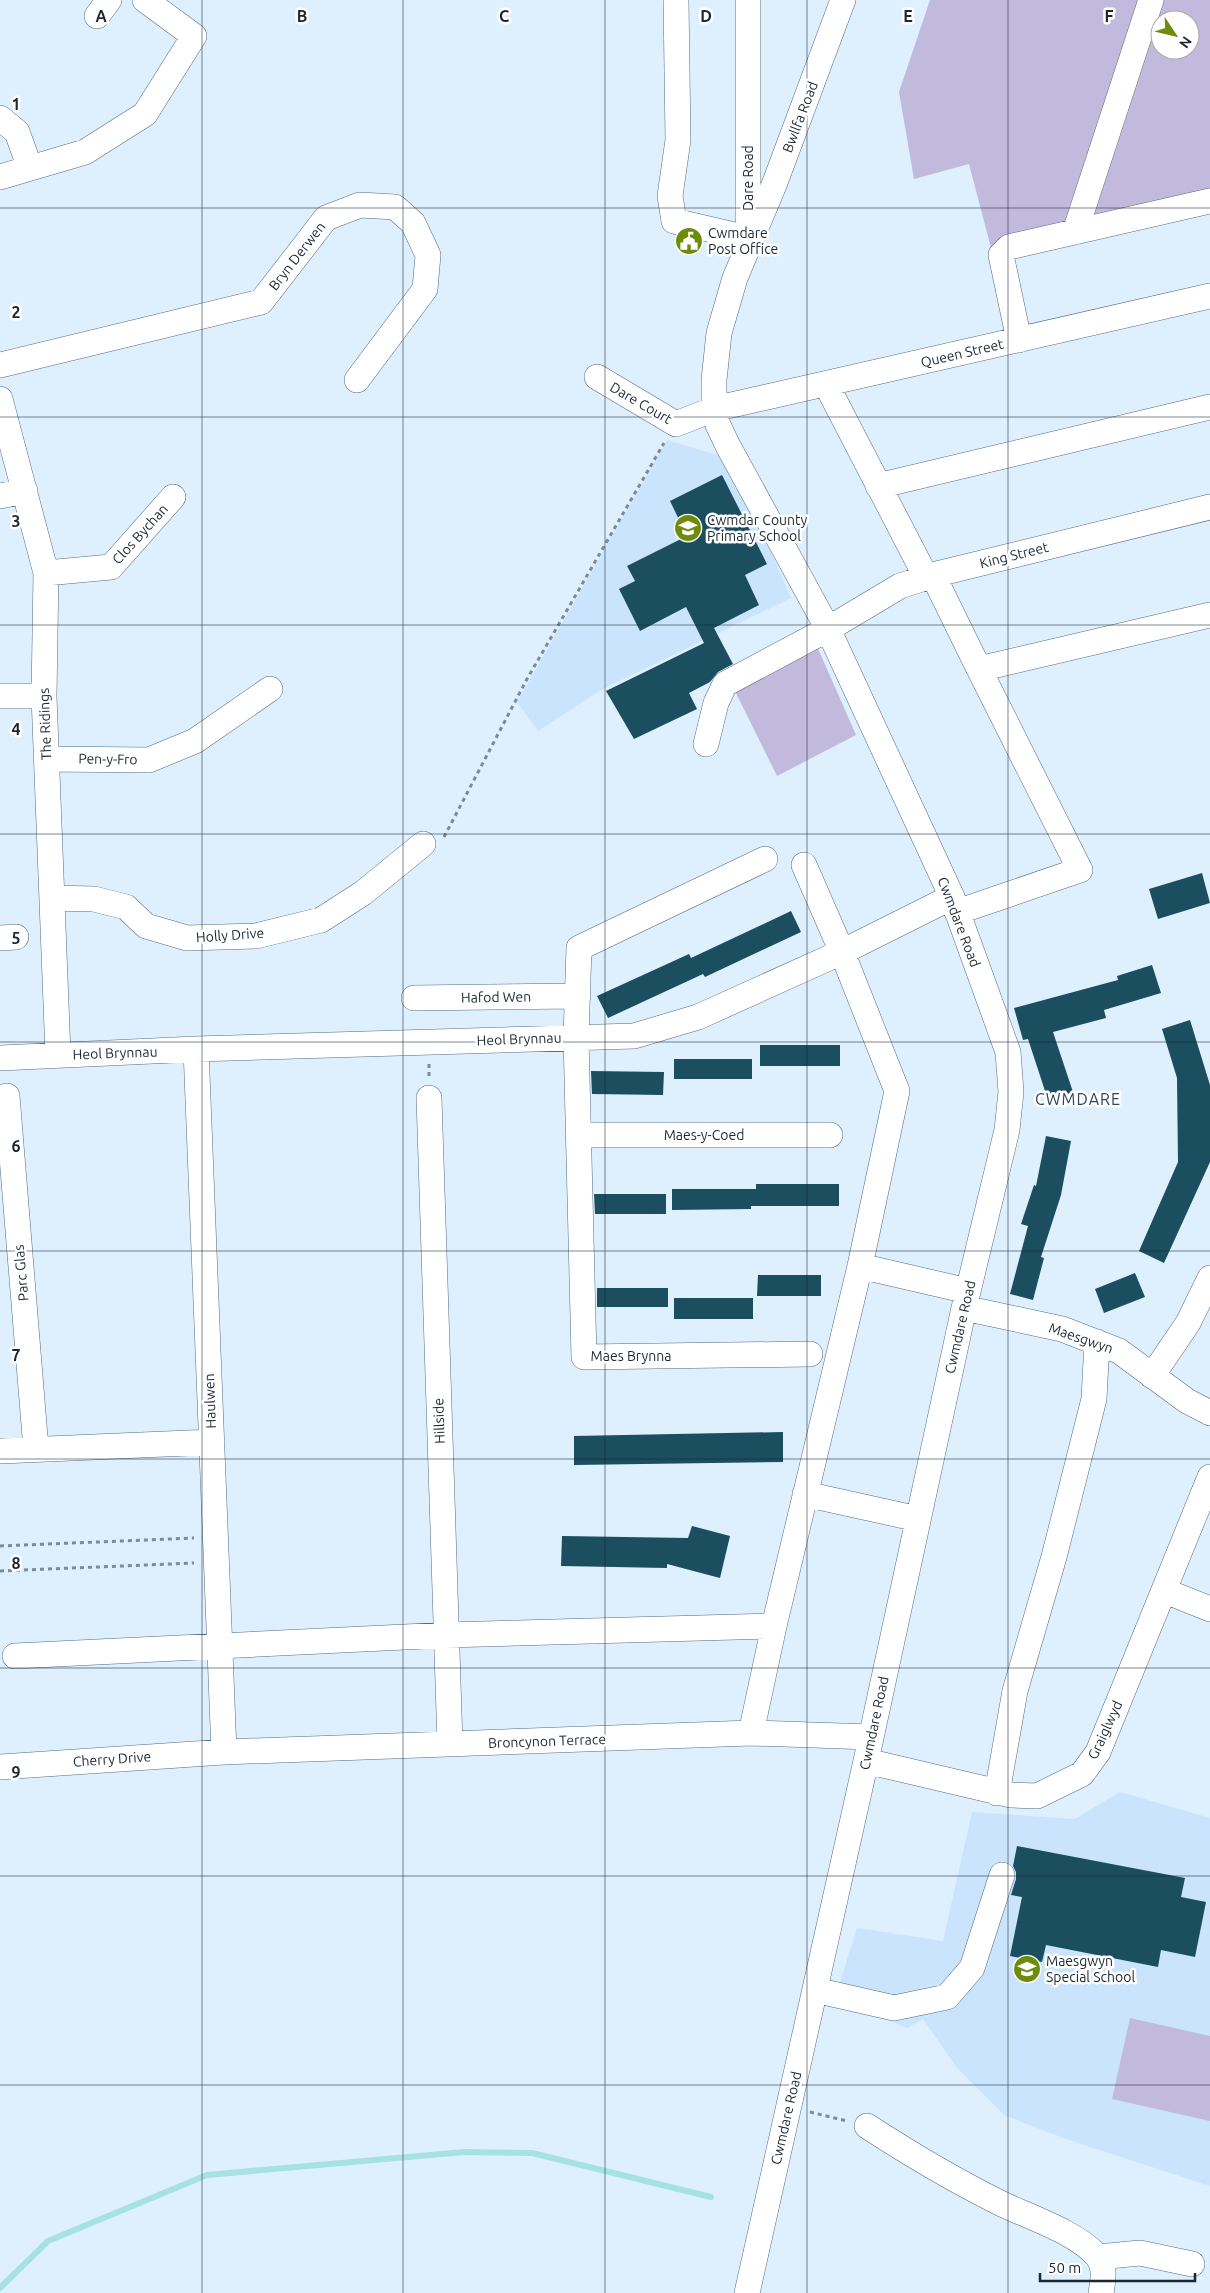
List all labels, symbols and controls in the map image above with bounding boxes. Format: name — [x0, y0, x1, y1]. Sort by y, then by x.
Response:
text: A — [95, 7, 107, 25]
text: B — [297, 7, 307, 25]
text: C — [499, 7, 509, 25]
text: D — [700, 7, 712, 25]
text: E — [903, 7, 913, 25]
text: F — [1105, 7, 1114, 25]
north arrow — [1150, 10, 1200, 60]
text: N — [1176, 34, 1195, 51]
street label: Bwllfa Road — [779, 79, 821, 155]
text: 1 — [11, 95, 21, 113]
street label: Dare Road — [740, 145, 756, 211]
street label: Bryn Derwen — [265, 219, 329, 293]
place label: Cwmdare Post Office — [708, 225, 778, 257]
public building icon: Cwmdare Post Office — [674, 226, 704, 256]
text: 2 — [11, 303, 21, 321]
street label: Queen Street — [919, 336, 1005, 370]
street label: Dare Court — [607, 379, 675, 427]
street label: Clos Bychan — [109, 501, 171, 567]
text: 3 — [11, 512, 21, 530]
place label: Cwmdar County Primary School — [707, 512, 808, 544]
school or university icon: Cwmdar County Primary School — [673, 513, 703, 543]
street label: King Street — [978, 539, 1051, 571]
street label: The Ridings — [36, 687, 54, 761]
text: 4 — [11, 720, 21, 738]
street label: Pen-y-Fro — [78, 750, 138, 768]
street label: Cwmdare Road — [934, 875, 984, 969]
street label: Holly Drive — [195, 925, 265, 945]
text: 5 — [11, 929, 21, 947]
street label: Hafod Wen — [461, 988, 531, 1006]
street label: Heol Brynnau — [476, 1030, 562, 1048]
street label: Heol Brynnau — [72, 1044, 158, 1062]
district label: CWMDARE — [1035, 1090, 1121, 1108]
street label: Maes-y-Coed — [664, 1127, 744, 1143]
text: 6 — [11, 1137, 21, 1155]
street label: Parc Glas — [11, 1244, 31, 1302]
street label: Cwmdare Road — [941, 1279, 979, 1375]
street label: Maesgwyn — [1047, 1320, 1115, 1356]
text: 7 — [11, 1346, 21, 1364]
street label: Maes Brynna — [591, 1348, 671, 1364]
street label: Haulwen — [201, 1373, 219, 1429]
street label: Hillside — [430, 1398, 448, 1444]
text: 8 — [11, 1554, 21, 1572]
street label: Cwmdare Road — [856, 1675, 892, 1771]
street label: Graiglwyd — [1084, 1698, 1126, 1762]
street label: Broncynon Terrace — [488, 1731, 606, 1751]
street label: Cherry Drive — [72, 1748, 152, 1770]
text: 9 — [11, 1763, 21, 1781]
place label: Maesgwyn Special School — [1046, 1953, 1135, 1985]
school or university icon: Maesgwyn Special School — [1012, 1954, 1042, 1984]
street label: Cwmdare Road — [767, 2070, 805, 2166]
scale bar — [1040, 2250, 1195, 2282]
text: 50 m — [1048, 2259, 1081, 2276]

